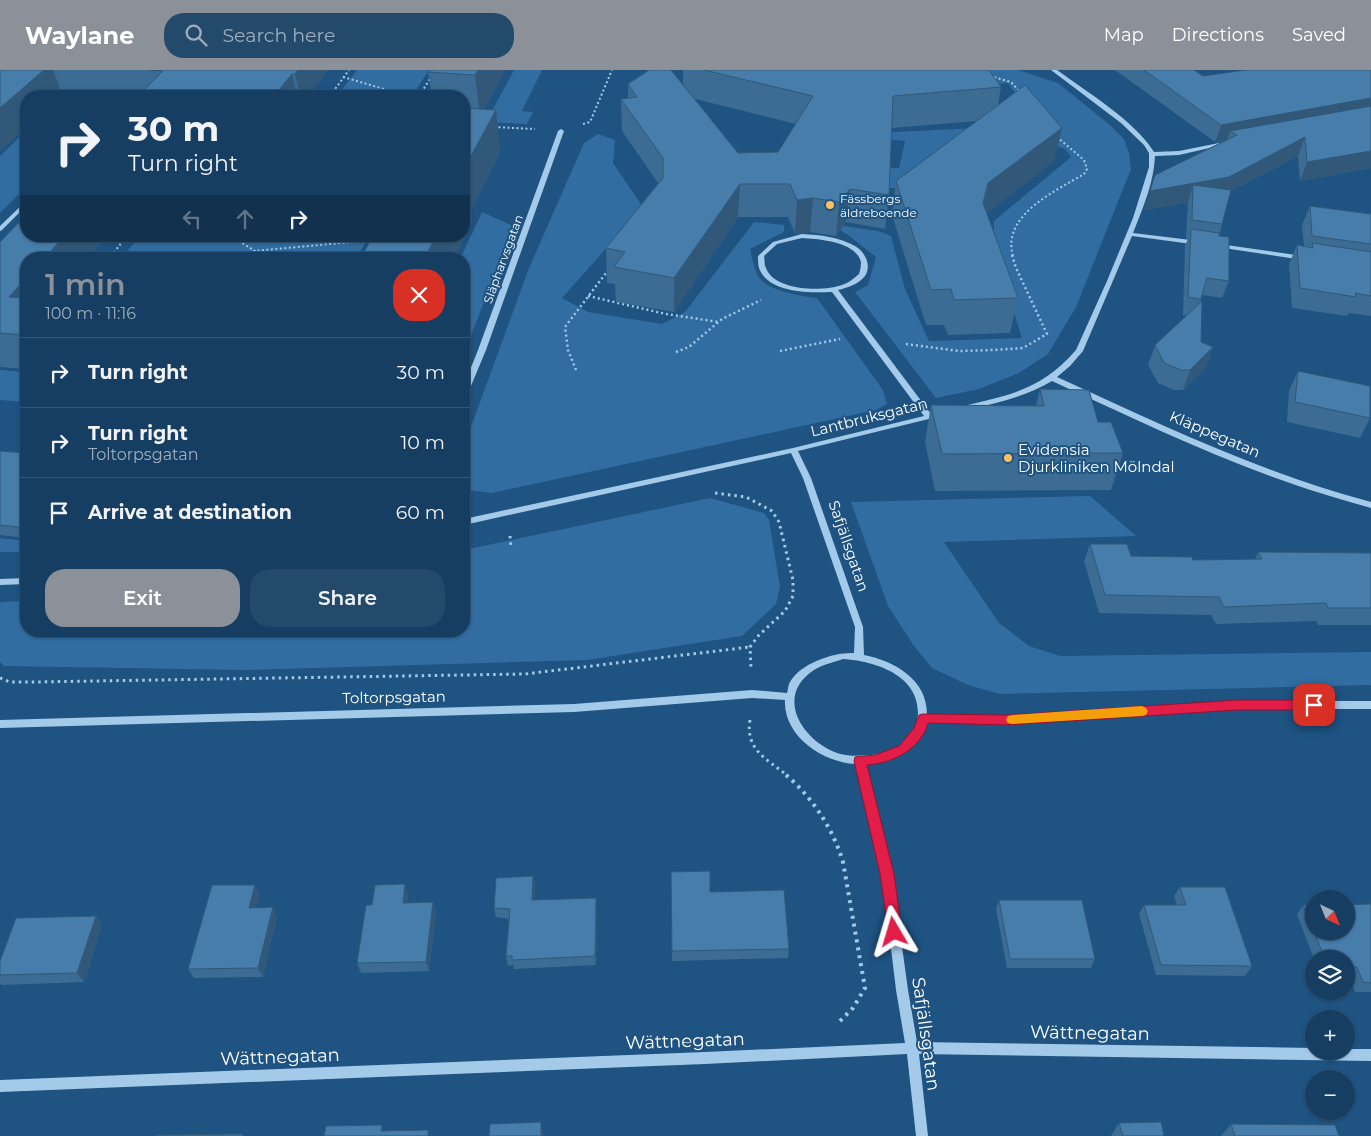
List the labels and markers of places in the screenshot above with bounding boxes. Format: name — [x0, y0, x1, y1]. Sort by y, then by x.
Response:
place label: Fässbergs äldreboende — [840, 191, 917, 220]
marker: Fässbergs äldreboende — [824, 199, 836, 211]
place label: Evidensia Djurkliniken Mölndal — [1018, 440, 1174, 476]
marker: Evidensia Djurkliniken Mölndal — [1002, 452, 1014, 464]
pin — [1293, 684, 1335, 726]

